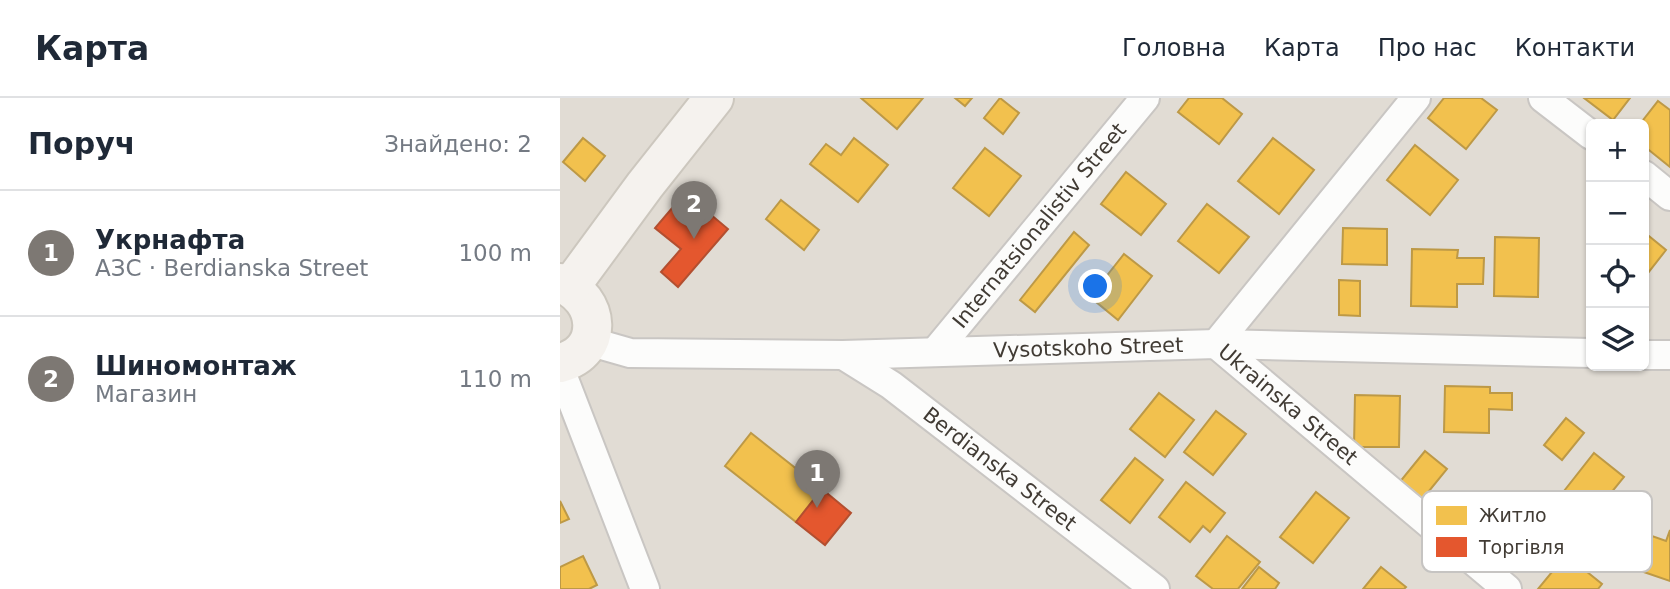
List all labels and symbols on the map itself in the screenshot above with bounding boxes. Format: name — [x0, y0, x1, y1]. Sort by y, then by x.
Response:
street label: Internatsionalistiv Street — [948, 118, 1131, 333]
pin: 2 — [671, 181, 717, 239]
your location — [1078, 269, 1112, 303]
street label: Vysotskoho Street — [993, 333, 1184, 363]
street label: Ukrainska Street — [1213, 339, 1362, 470]
street label: Berdianska Street — [918, 402, 1081, 536]
pin: 1 — [794, 450, 840, 508]
legend — [1422, 491, 1652, 572]
text: Житло — [1479, 504, 1547, 526]
text: Торгівля — [1478, 536, 1564, 558]

